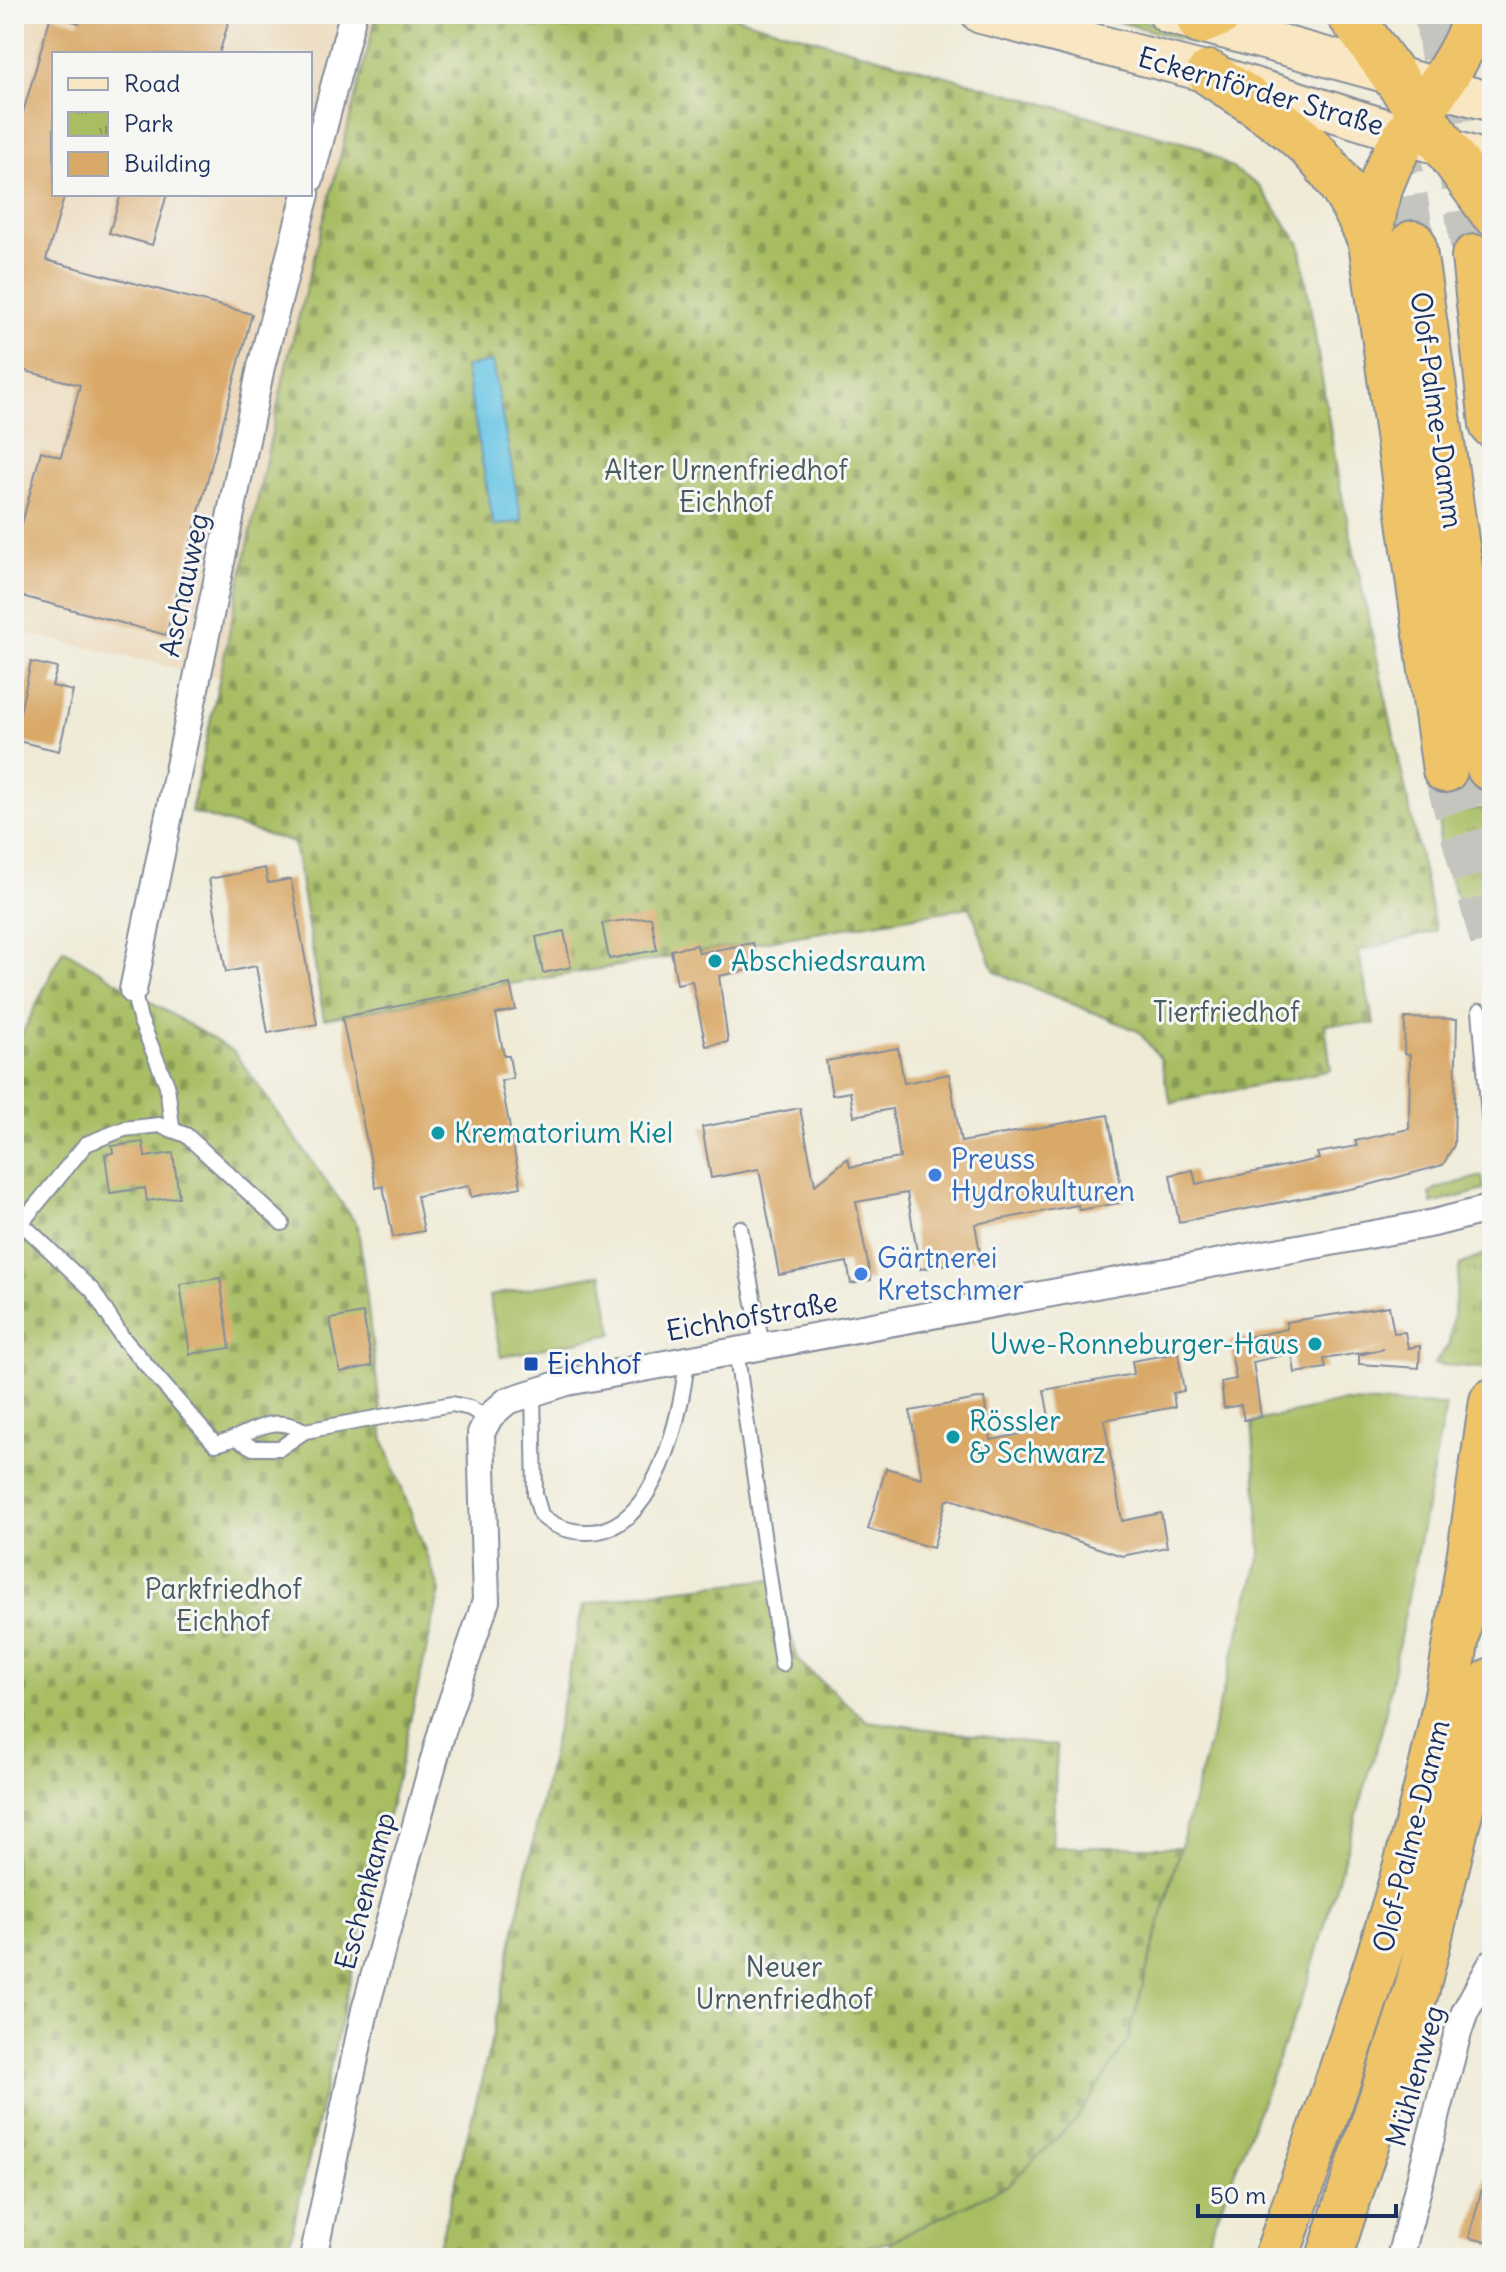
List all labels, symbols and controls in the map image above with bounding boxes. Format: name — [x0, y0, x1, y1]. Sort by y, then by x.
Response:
street label: Eckernförder Straße — [1134, 39, 1388, 143]
legend — [52, 52, 312, 196]
text: Road — [124, 68, 180, 98]
text: Park — [124, 108, 174, 138]
text: Building — [124, 148, 211, 178]
street label: Olof-Palme-Damm — [1403, 289, 1471, 531]
park label: Alter Urnenfriedhof Eichhof — [604, 452, 849, 520]
street label: Aschauweg — [151, 510, 217, 660]
place label: Abschiedsraum — [731, 943, 926, 979]
marker: Abschiedsraum — [706, 952, 724, 970]
park label: Tierfriedhof — [1153, 994, 1300, 1030]
place label: Krematorium Kiel — [454, 1115, 673, 1151]
marker: Krematorium Kiel — [429, 1124, 447, 1142]
place label: Preuss Hydrokulturen — [951, 1141, 1135, 1209]
marker: Preuss Hydrokulturen — [926, 1166, 944, 1184]
place label: Gärtnerei Kretschmer — [877, 1240, 1024, 1308]
marker: Gärtnerei Kretschmer — [852, 1265, 870, 1283]
street label: Eichhofstraße — [663, 1283, 841, 1349]
place label: Uwe-Ronneburger-Haus — [990, 1326, 1299, 1362]
marker: Uwe-Ronneburger-Haus — [1306, 1335, 1324, 1353]
place label: Eichhof — [547, 1346, 642, 1382]
marker: Eichhof — [522, 1355, 540, 1373]
place label: Rössler & Schwarz — [969, 1403, 1106, 1471]
marker: Rössler & Schwarz — [944, 1428, 962, 1446]
park label: Parkfriedhof Eichhof — [144, 1571, 302, 1639]
street label: Olof-Palme-Damm — [1365, 1716, 1457, 1956]
street label: Eschenkamp — [327, 1808, 403, 1974]
park label: Neuer Urnenfriedhof — [696, 1949, 873, 2017]
street label: Mühlenweg — [1378, 2001, 1452, 2151]
scale bar — [1198, 2168, 1396, 2218]
text: 50 m — [1210, 2180, 1266, 2210]

